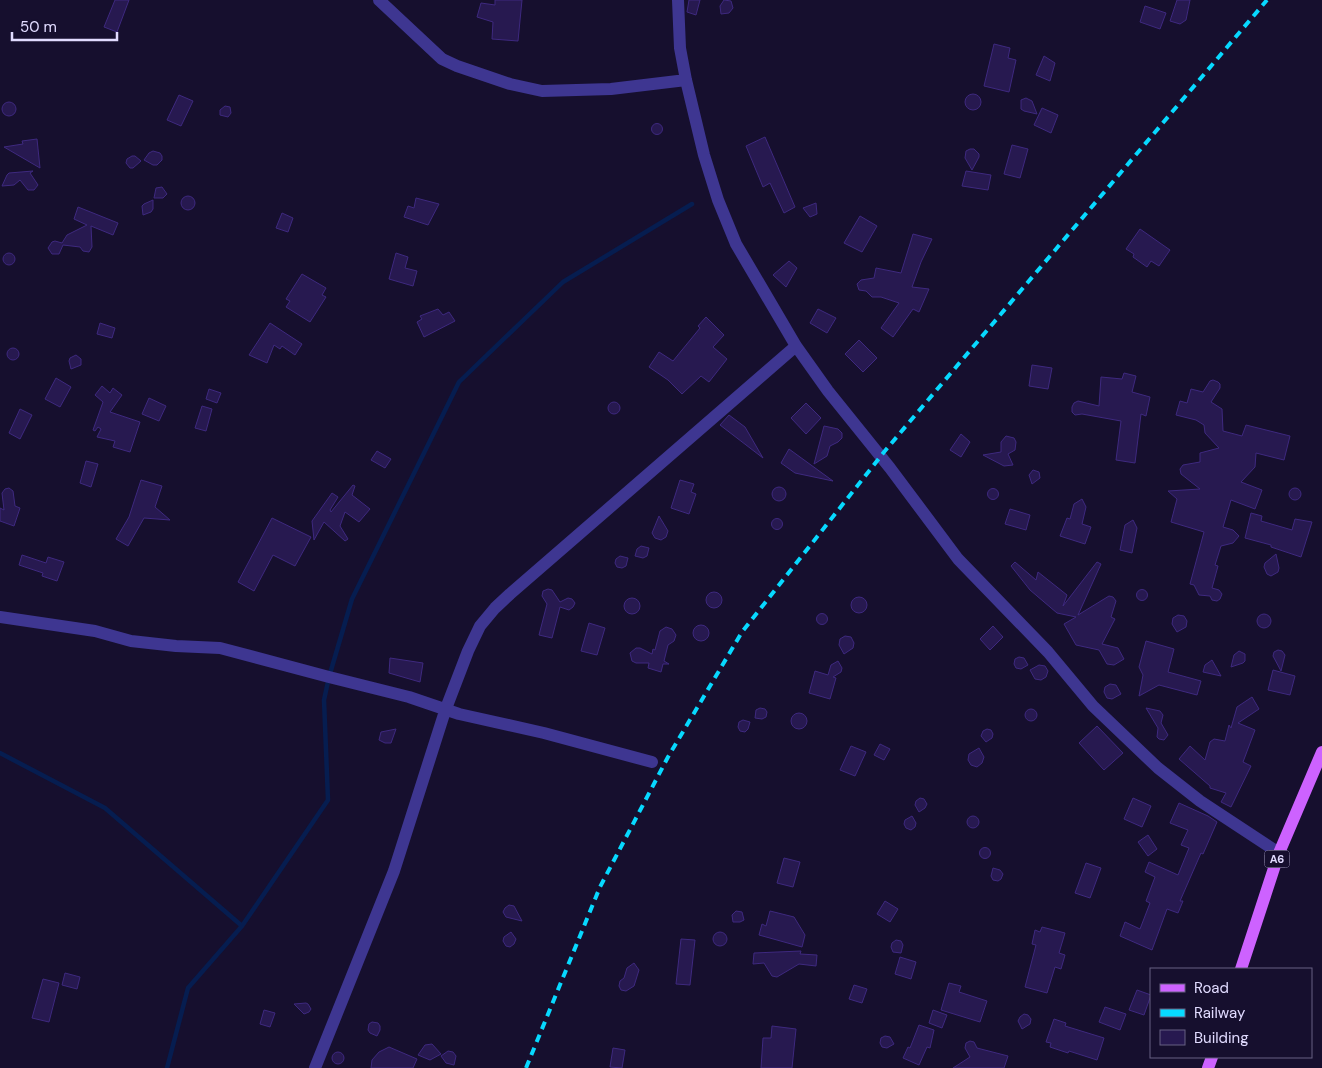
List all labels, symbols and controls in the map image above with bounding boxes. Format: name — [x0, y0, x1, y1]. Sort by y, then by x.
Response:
scale bar — [12, 10, 118, 42]
text: 50 m — [20, 17, 57, 37]
road number: A6 — [1264, 851, 1290, 868]
legend — [1150, 968, 1312, 1058]
text: Road — [1194, 978, 1229, 998]
text: Railway — [1194, 1003, 1246, 1023]
text: Building — [1194, 1028, 1249, 1048]

